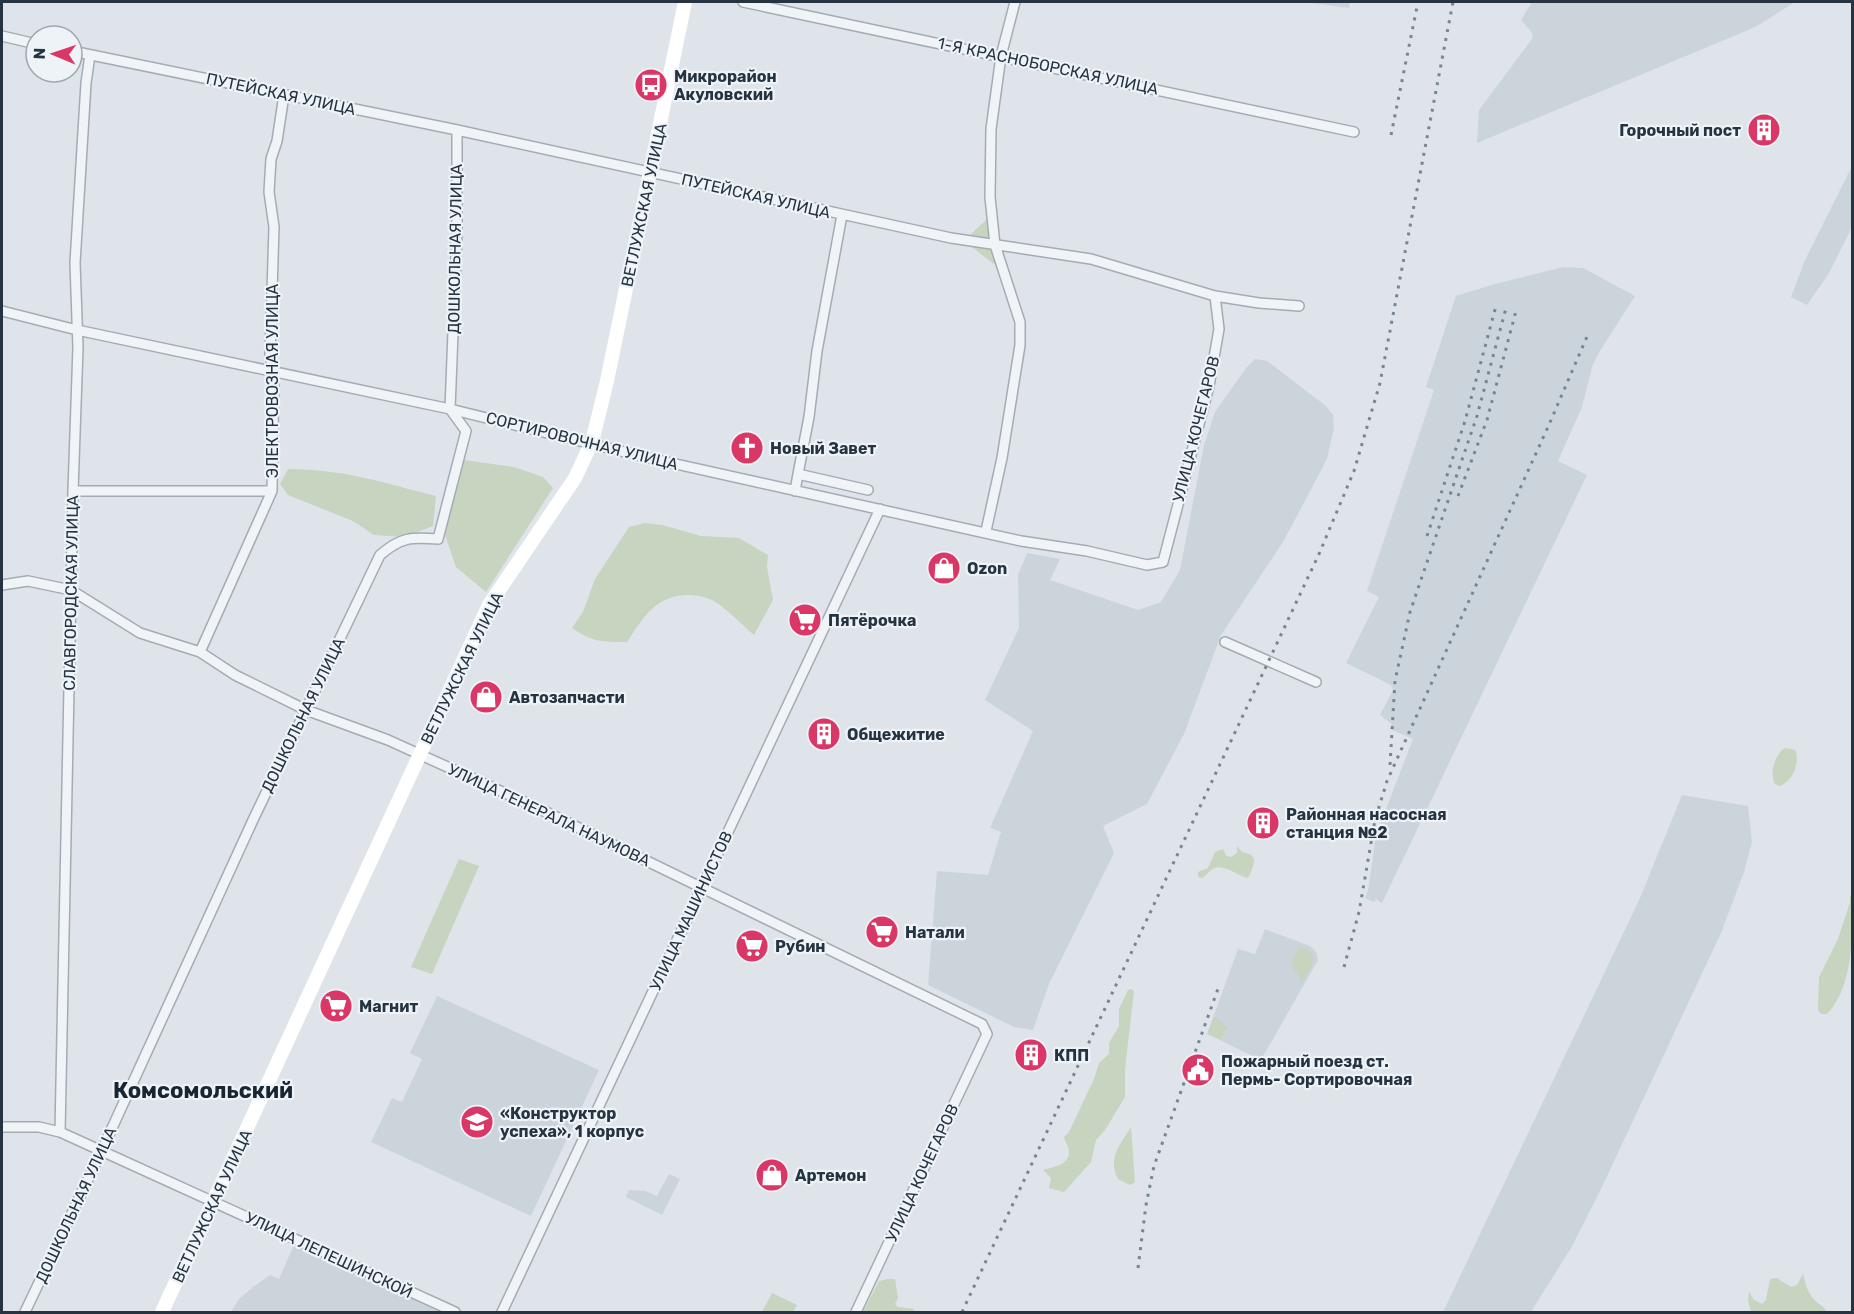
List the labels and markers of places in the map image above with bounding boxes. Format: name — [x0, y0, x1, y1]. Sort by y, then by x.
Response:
bus stop icon: Микрорайон Акуловский — [633, 67, 669, 103]
place label: Микрорайон Акуловский — [674, 67, 777, 104]
building icon: Горочный пост — [1746, 112, 1782, 148]
place label: Горочный пост — [1619, 121, 1741, 140]
church icon: Новый Завет — [729, 430, 765, 466]
place label: Новый Завет — [770, 439, 877, 458]
shop icon: Ozon — [926, 550, 962, 586]
place label: Ozon — [967, 559, 1007, 578]
supermarket icon: Пятёрочка — [787, 602, 823, 638]
place label: Пятёрочка — [828, 611, 917, 630]
shop icon: Автозапчасти — [468, 679, 504, 715]
place label: Автозапчасти — [509, 688, 625, 707]
building icon: Общежитие — [806, 716, 842, 752]
place label: Общежитие — [847, 725, 945, 744]
building icon: Районная насосная станция №2 — [1245, 805, 1281, 841]
place label: Районная насосная станция №2 — [1286, 805, 1447, 842]
supermarket icon: Натали — [864, 914, 900, 950]
place label: Натали — [905, 923, 965, 942]
supermarket icon: Рубин — [734, 928, 770, 964]
place label: Рубин — [775, 937, 826, 956]
supermarket icon: Магнит — [318, 988, 354, 1024]
place label: Магнит — [359, 997, 418, 1016]
building icon: КПП — [1013, 1037, 1049, 1073]
place label: КПП — [1054, 1046, 1089, 1065]
public building icon: Пожарный поезд ст. Пермь- Сортировочная — [1180, 1052, 1216, 1088]
place label: Пожарный поезд ст. Пермь- Сортировочная — [1221, 1052, 1413, 1089]
school or university icon: «Конструктор успеха», 1 корпус — [459, 1104, 495, 1140]
place label: «Конструктор успеха», 1 корпус — [500, 1104, 644, 1141]
shop icon: Артемон — [754, 1157, 790, 1193]
place label: Артемон — [795, 1166, 866, 1185]

